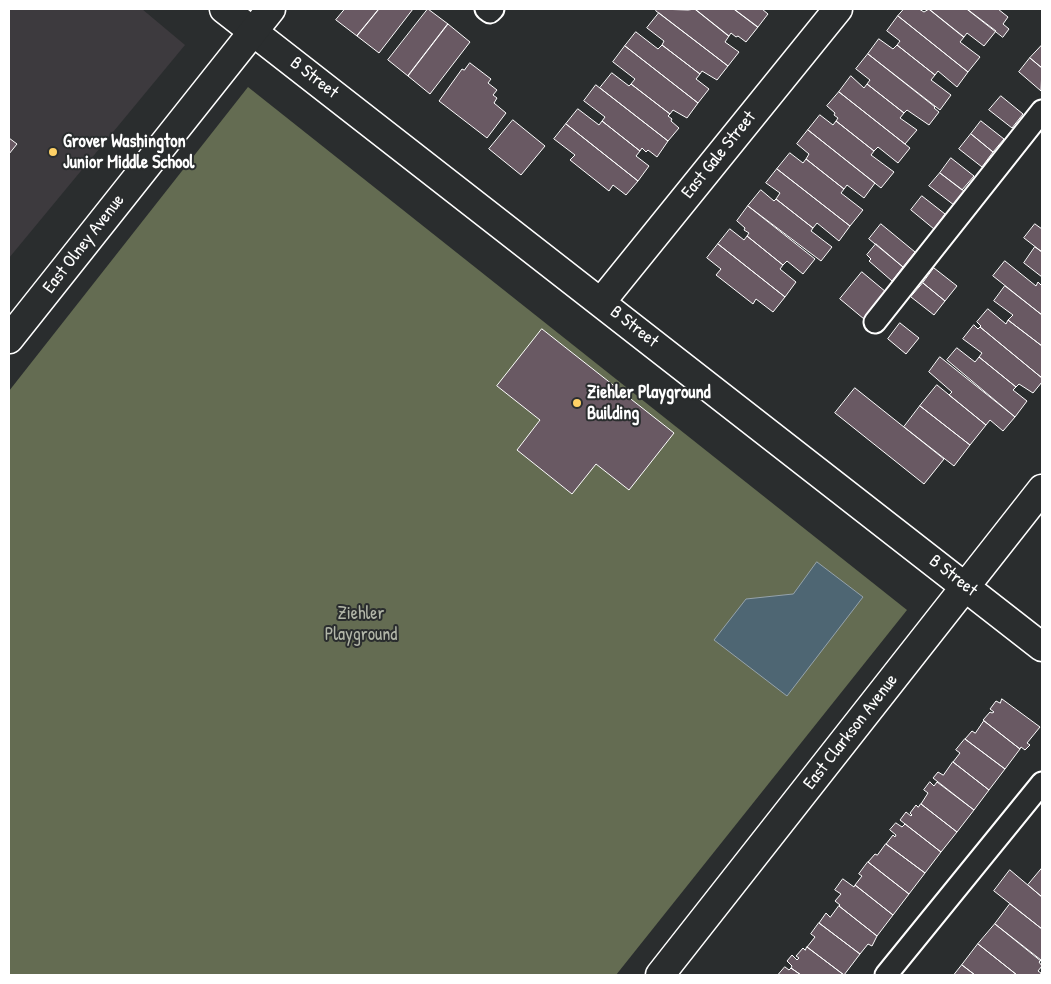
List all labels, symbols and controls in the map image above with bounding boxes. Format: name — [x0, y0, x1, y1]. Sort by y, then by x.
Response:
street label: B Street — [286, 53, 342, 103]
street label: East Gale Street — [677, 107, 761, 203]
place label: Grover Washington Junior Middle School — [63, 131, 194, 173]
marker: Grover Washington Junior Middle School — [47, 146, 59, 158]
street label: East Olney Avenue — [39, 190, 129, 298]
street label: B Street — [606, 302, 662, 352]
place label: Ziehler Playground Building — [587, 382, 711, 424]
marker: Ziehler Playground Building — [571, 397, 583, 409]
street label: B Street — [925, 551, 981, 601]
park label: Ziehler Playground — [325, 603, 397, 646]
street label: East Clarkson Avenue — [799, 670, 903, 794]

